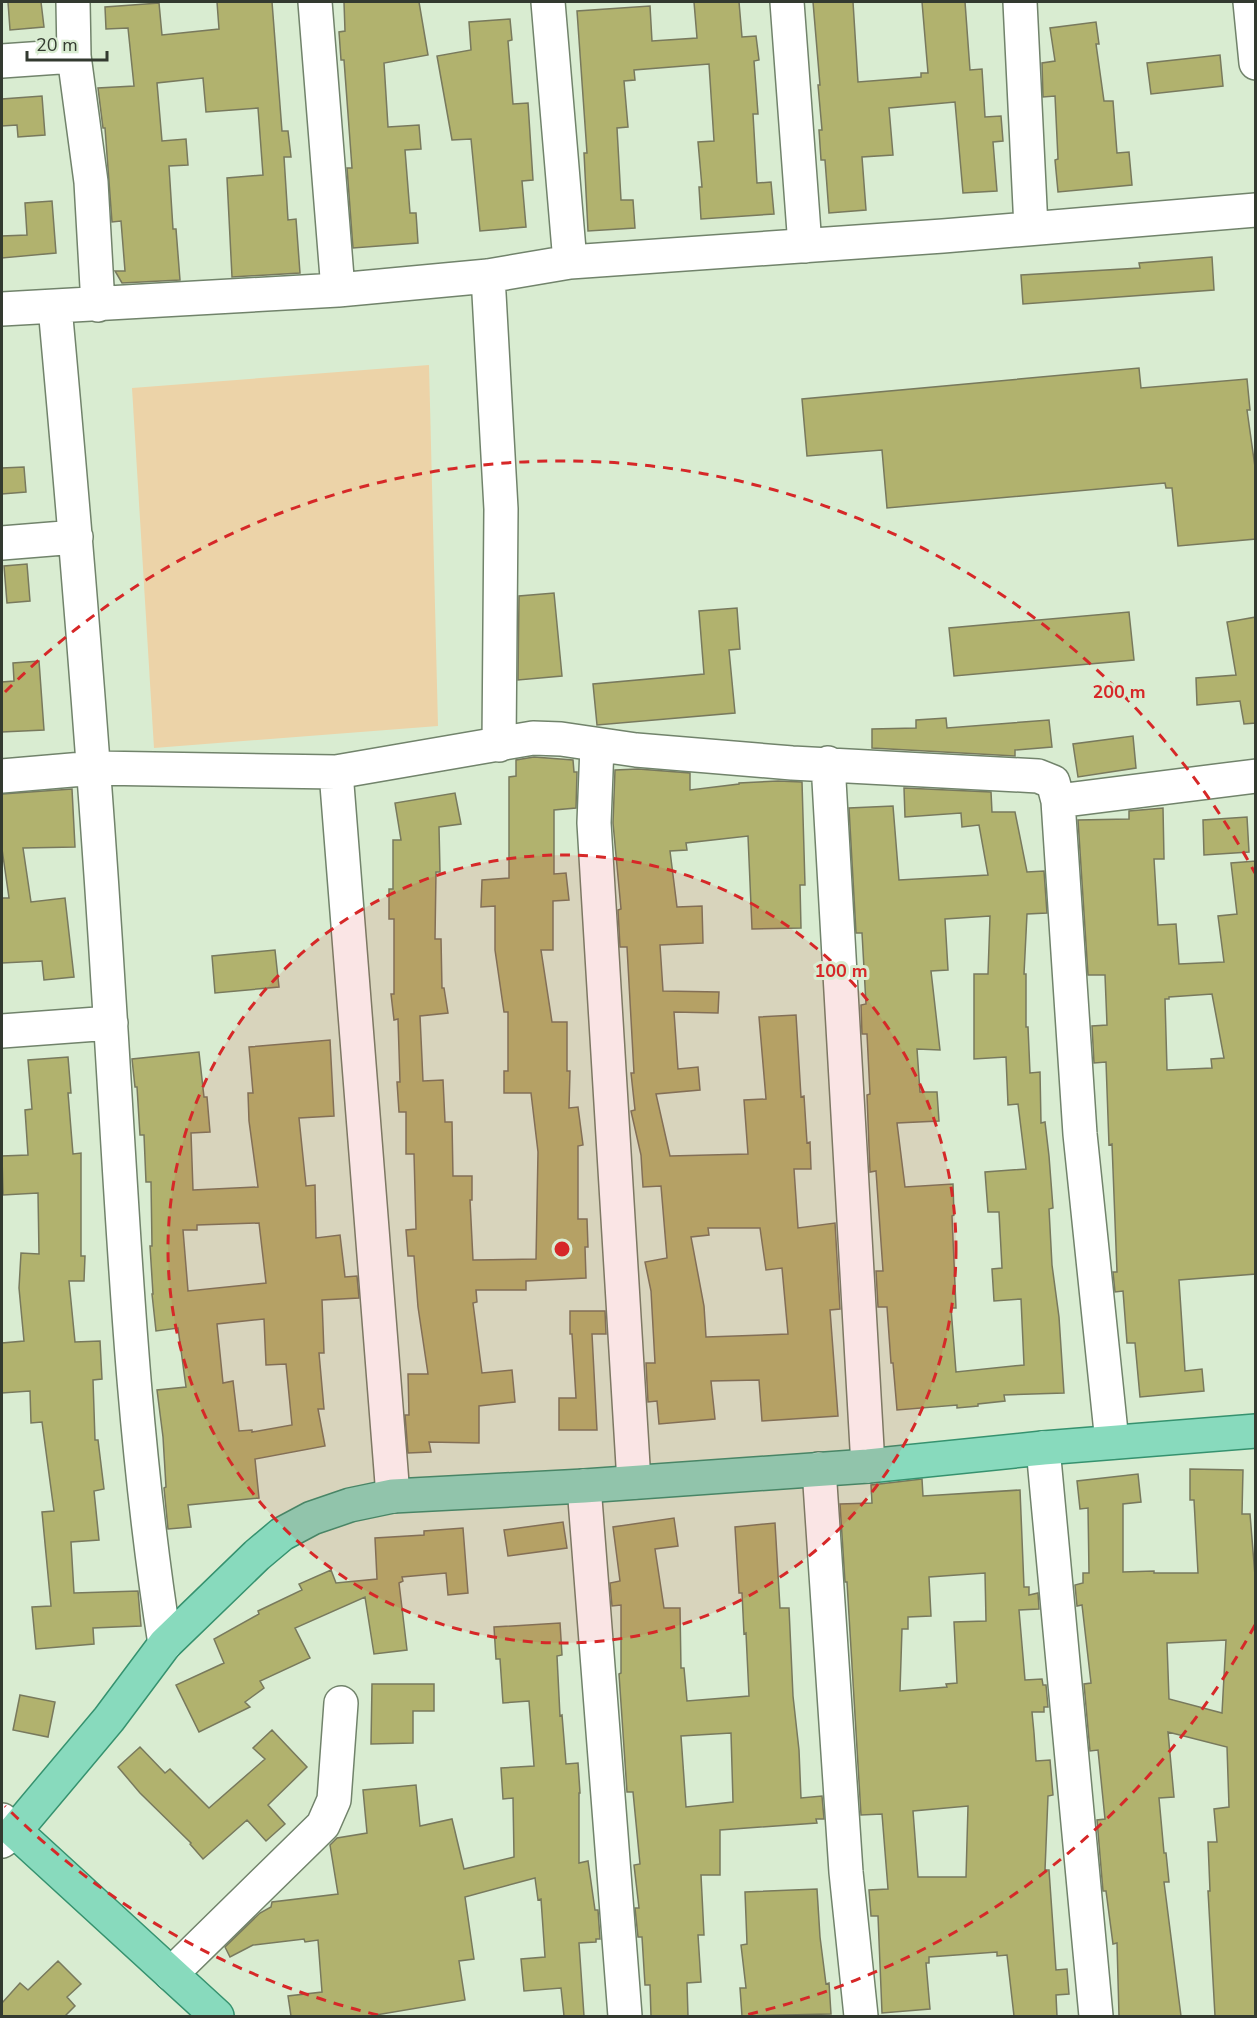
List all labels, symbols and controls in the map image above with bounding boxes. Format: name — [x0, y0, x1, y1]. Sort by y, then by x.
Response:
scale bar — [27, 24, 106, 62]
text: 20 m — [36, 33, 78, 57]
text: 200 m — [1092, 680, 1146, 704]
text: 100 m — [814, 959, 868, 983]
centre of rings — [552, 1239, 572, 1259]

